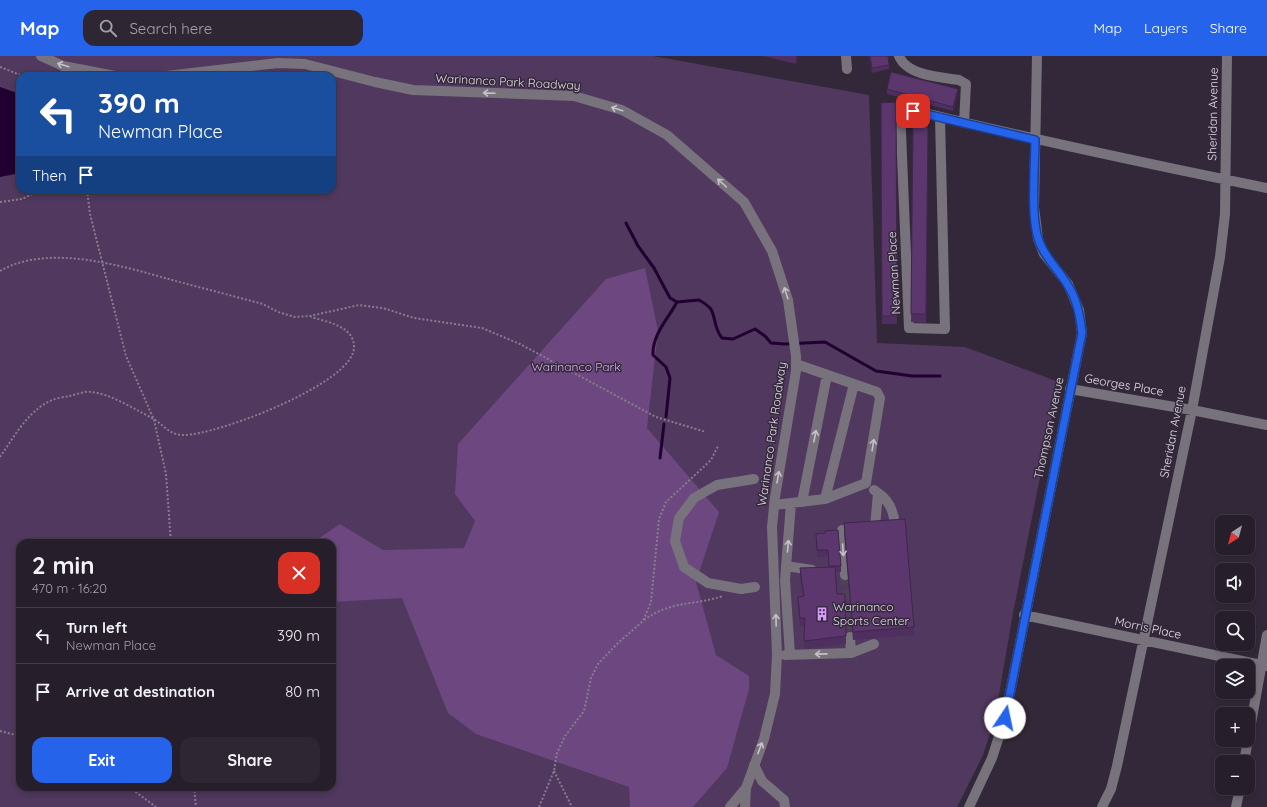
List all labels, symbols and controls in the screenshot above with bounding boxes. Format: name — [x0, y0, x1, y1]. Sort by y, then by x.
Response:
search box — [83, 10, 363, 46]
text: Map — [20, 16, 59, 40]
icon: search — [97, 17, 119, 39]
text: Search here — [129, 19, 212, 38]
text: Map — [1093, 19, 1122, 37]
text: Layers — [1144, 19, 1188, 37]
text: Share — [1210, 19, 1247, 37]
one-way arrow — [57, 61, 70, 68]
street label: Sheridan Avenue — [1204, 67, 1221, 161]
street label: Warinanco Park Roadway — [435, 70, 581, 93]
text: 390 m — [98, 85, 180, 120]
icon: left — [32, 88, 84, 140]
one-way arrow — [483, 89, 496, 97]
pin — [896, 94, 930, 128]
icon: arrive — [902, 100, 924, 122]
one-way arrow — [610, 105, 623, 112]
text: Newman Place — [98, 120, 223, 143]
icon: arrive — [75, 164, 97, 186]
text: Then — [32, 166, 67, 185]
one-way arrow — [717, 178, 728, 187]
street label: Newman Place — [884, 231, 903, 315]
one-way arrow — [782, 287, 789, 300]
park label: Warinanco Park — [531, 359, 621, 374]
street label: Warinanco Park Roadway — [754, 361, 789, 507]
street label: Georges Place — [1083, 370, 1165, 399]
street label: Thompson Avenue — [1030, 375, 1067, 480]
street label: Sheridan Avenue — [1156, 384, 1189, 479]
one-way arrow — [811, 430, 819, 443]
one-way arrow — [869, 439, 877, 452]
one-way arrow — [775, 471, 783, 484]
north arrow — [1215, 515, 1255, 555]
map controls — [1215, 515, 1255, 795]
one-way arrow — [784, 540, 791, 553]
one-way arrow — [840, 543, 847, 556]
text: 2 min — [32, 550, 94, 580]
button: close — [278, 552, 320, 594]
button: sound — [1215, 563, 1255, 603]
text: 470 m · 16:20 — [32, 580, 107, 596]
place label: Warinanco Sports Center — [833, 599, 909, 628]
building icon: Warinanco Sports Center — [814, 606, 830, 622]
button: search — [1215, 611, 1255, 651]
street label: Morris Place — [1113, 613, 1183, 642]
one-way arrow — [772, 614, 780, 627]
text: Turn left — [66, 618, 128, 637]
icon: left — [32, 625, 54, 647]
text: 390 m — [277, 626, 320, 645]
text: Newman Place — [66, 637, 156, 653]
one-way arrow — [815, 650, 828, 658]
button: layers — [1215, 659, 1255, 699]
icon: arrive — [32, 681, 54, 703]
text: Arrive at destination — [66, 682, 215, 701]
text: 80 m — [285, 682, 320, 701]
position arrow — [984, 697, 1026, 739]
button: + — [1215, 707, 1255, 747]
button: Exit — [32, 737, 172, 783]
button: Share — [180, 737, 320, 783]
one-way arrow — [757, 743, 765, 755]
button: − — [1215, 755, 1255, 795]

